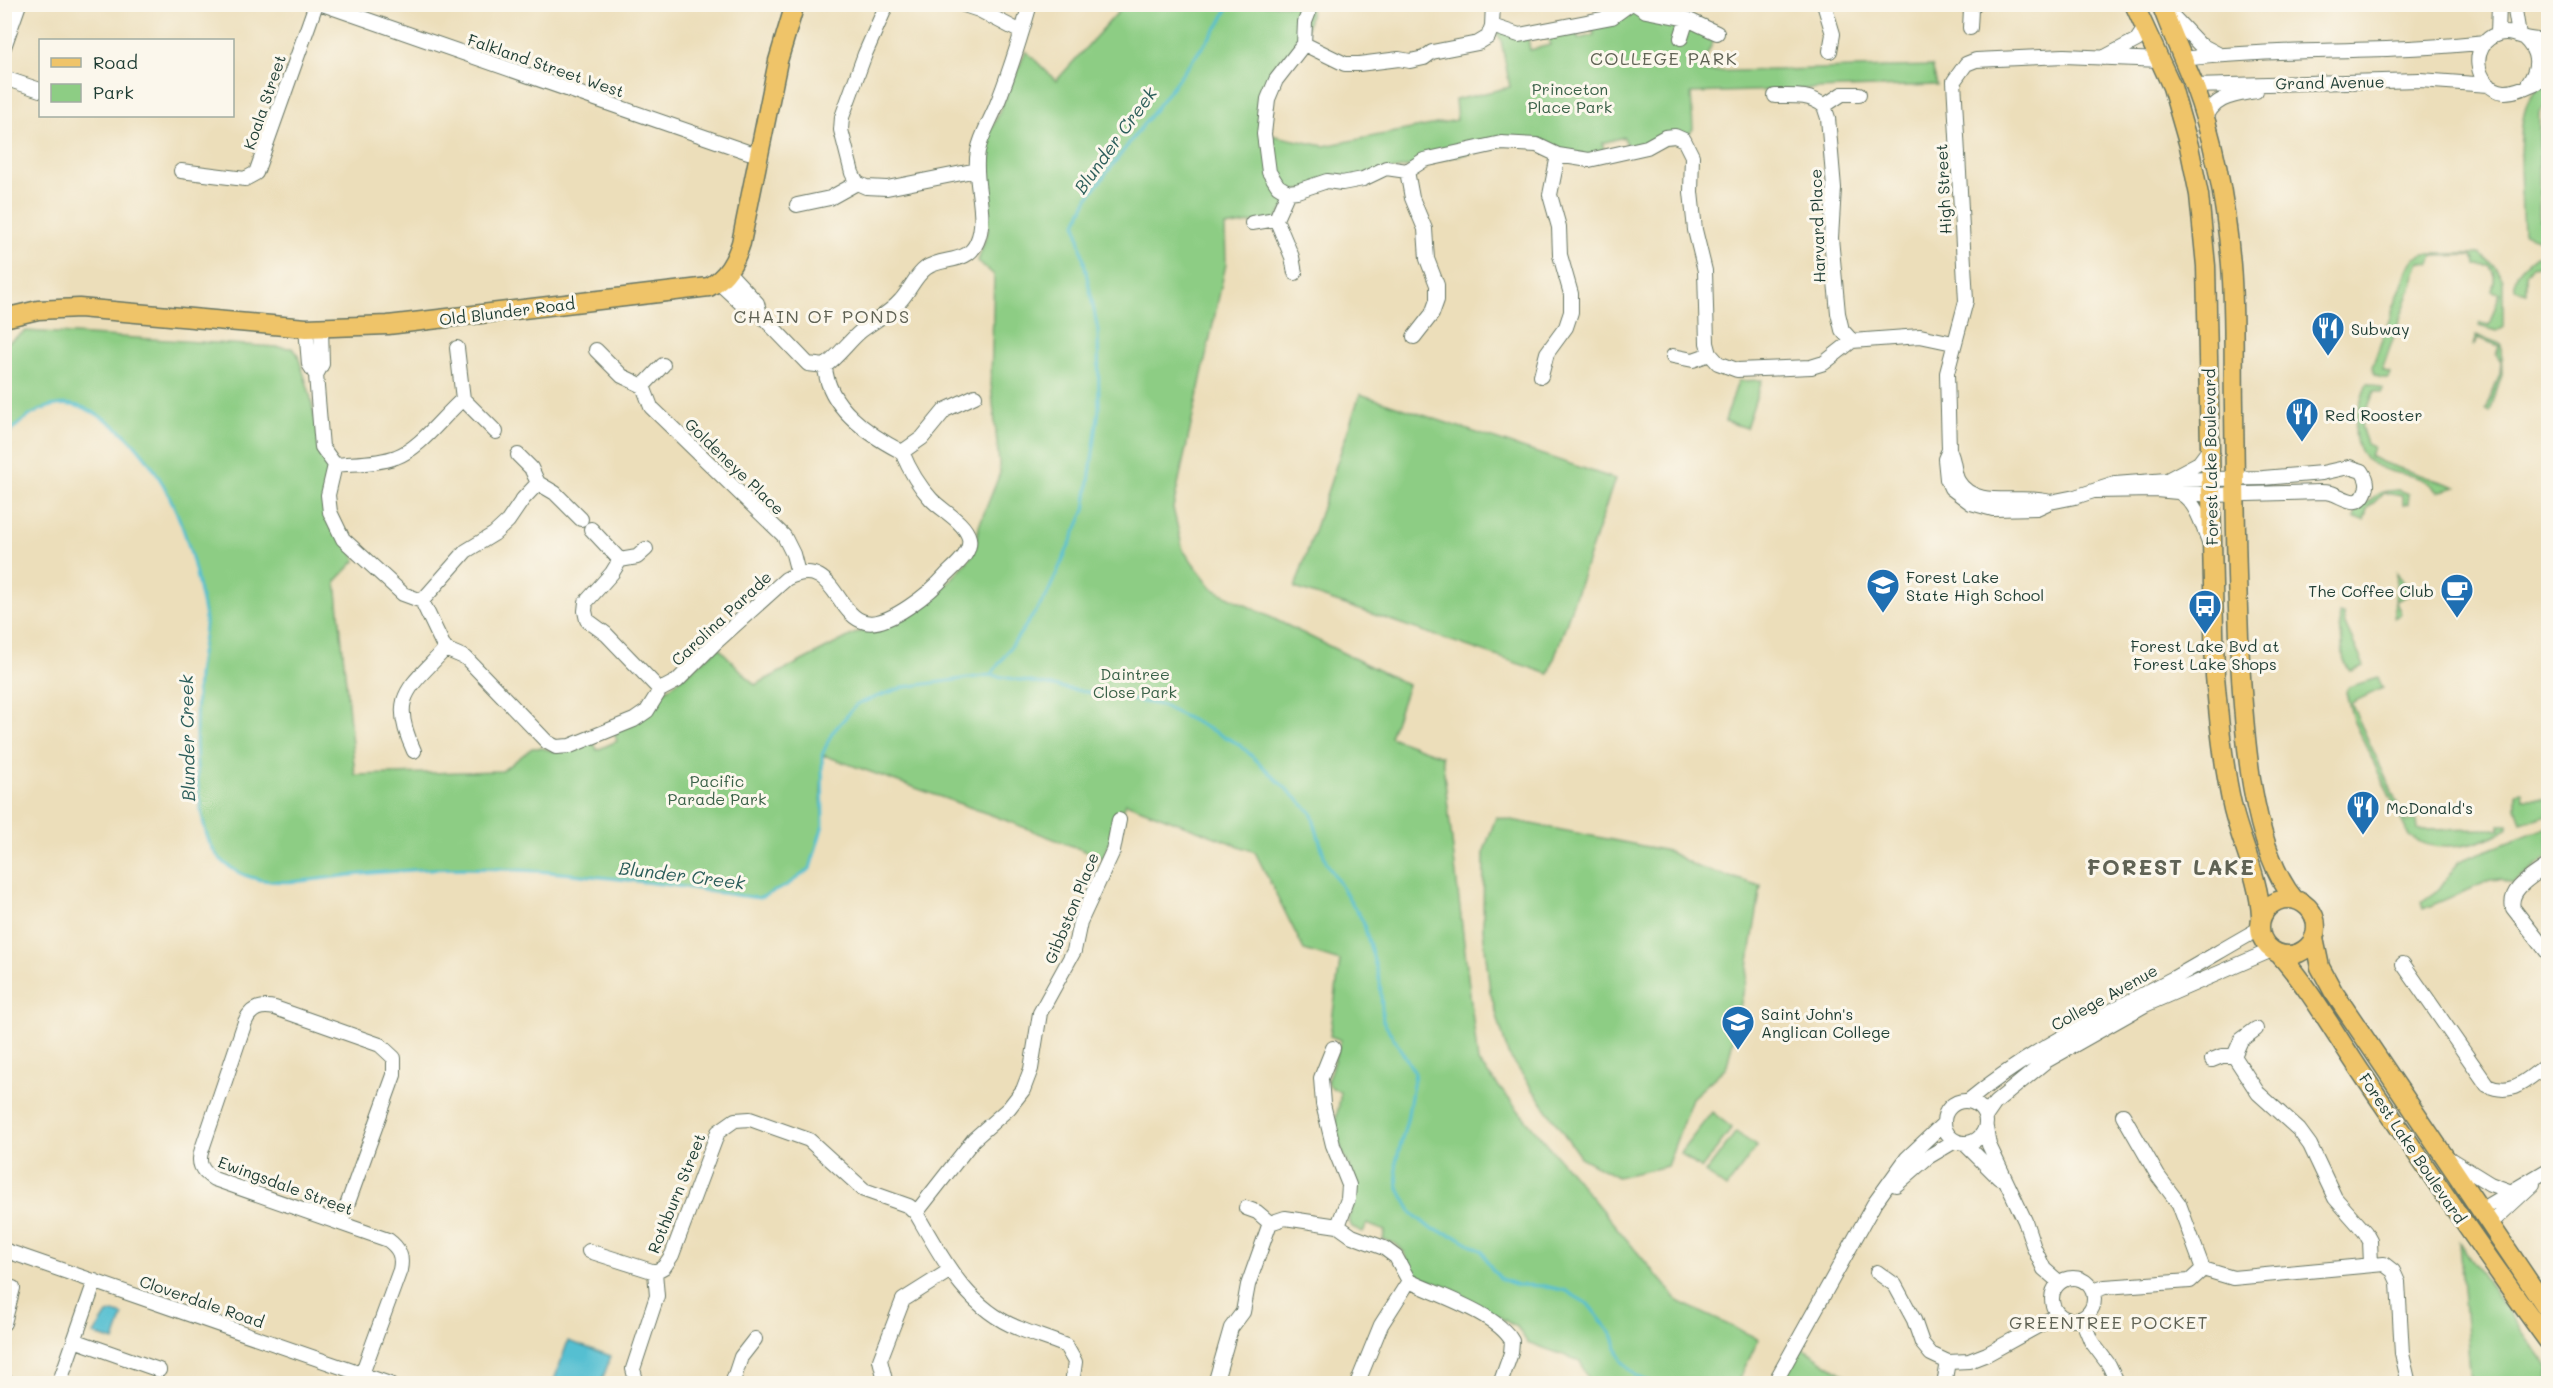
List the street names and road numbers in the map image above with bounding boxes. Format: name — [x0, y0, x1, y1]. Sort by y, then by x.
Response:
street label: Falkland Street West — [465, 28, 627, 102]
street label: Koala Street — [238, 52, 290, 152]
street label: Grand Avenue — [2275, 71, 2385, 93]
street label: High Street — [1930, 143, 1956, 235]
street label: Harvard Place — [1805, 169, 1829, 283]
street label: Old Blunder Road — [438, 292, 576, 330]
street label: Forest Lake Boulevard — [2198, 368, 2222, 546]
street label: Goldeneye Place — [681, 413, 789, 519]
street label: Carolina Parade — [666, 566, 776, 670]
street label: Gibbston Place — [1039, 849, 1103, 967]
street label: College Avenue — [2047, 959, 2161, 1035]
street label: Forest Lake Boulevard — [2355, 1069, 2471, 1227]
street label: Rothburn Street — [642, 1130, 710, 1256]
street label: Ewingsdale Street — [215, 1151, 357, 1219]
street label: Cloverdale Road — [137, 1270, 267, 1332]

